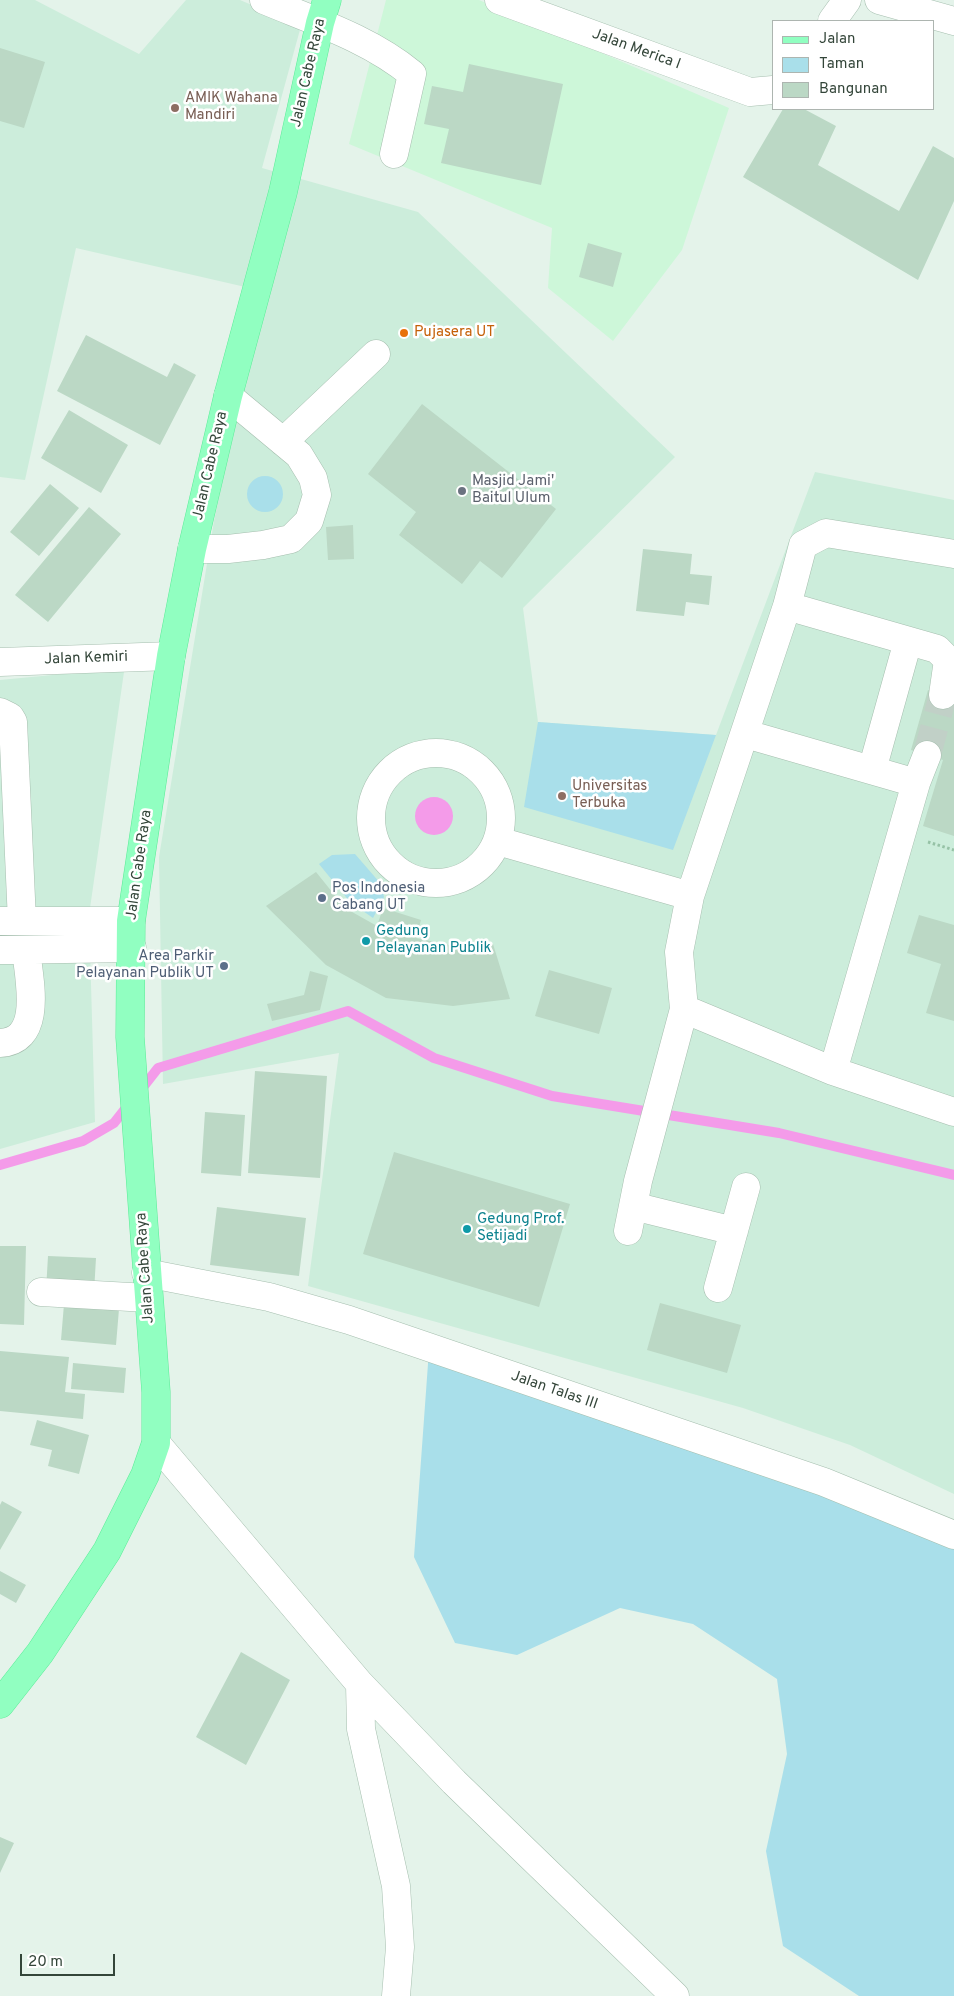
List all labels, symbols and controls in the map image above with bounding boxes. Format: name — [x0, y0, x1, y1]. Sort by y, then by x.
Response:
street label: Jalan Cabe Raya — [288, 17, 330, 129]
legend — [772, 20, 934, 110]
street label: Jalan Merica I — [589, 26, 683, 74]
text: Jalan — [819, 30, 856, 49]
text: Taman — [819, 55, 864, 74]
text: Bangunan — [819, 80, 888, 99]
place label: AMIK Wahana Mandiri — [185, 90, 278, 125]
marker: AMIK Wahana Mandiri — [169, 102, 181, 114]
place label: Pujasera UT — [414, 324, 495, 342]
marker: Pujasera UT — [398, 327, 410, 339]
street label: Jalan Cabe Raya — [190, 410, 232, 522]
place label: Masjid Jami' Baitul Ulum — [472, 473, 554, 508]
marker: Masjid Jami' Baitul Ulum — [456, 485, 468, 497]
street label: Jalan Kemiri — [44, 649, 128, 669]
place label: Universitas Terbuka — [572, 778, 647, 813]
marker: Universitas Terbuka — [556, 790, 568, 802]
street label: Jalan Cabe Raya — [123, 809, 157, 921]
place label: Pos Indonesia Cabang UT — [332, 880, 425, 915]
marker: Pos Indonesia Cabang UT — [316, 892, 328, 904]
place label: Gedung Pelayanan Publik — [376, 923, 491, 958]
marker: Gedung Pelayanan Publik — [360, 935, 372, 947]
place label: Area Parkir Pelayanan Publik UT — [76, 948, 214, 983]
marker: Area Parkir Pelayanan Publik UT — [218, 960, 230, 972]
place label: Gedung Prof. Setijadi — [477, 1211, 564, 1246]
street label: Jalan Cabe Raya — [133, 1212, 159, 1324]
marker: Gedung Prof. Setijadi — [461, 1223, 473, 1235]
street label: Jalan Talas III — [508, 1368, 600, 1414]
scale bar — [22, 1944, 118, 1976]
text: 20 m — [28, 1953, 63, 1972]

